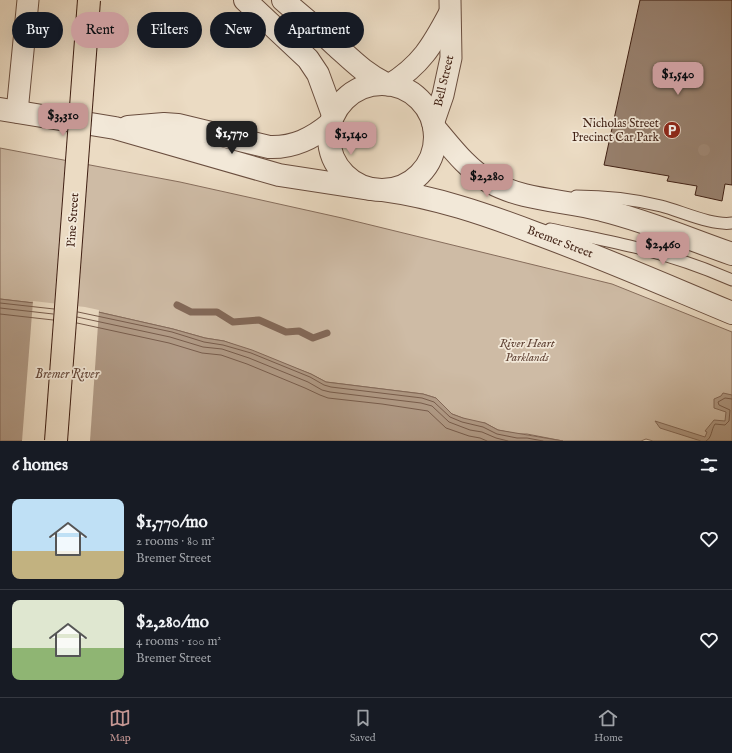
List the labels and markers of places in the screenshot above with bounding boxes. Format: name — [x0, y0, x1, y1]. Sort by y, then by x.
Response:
pin: $1,540 — [645, 62, 711, 96]
pin: $3,310 — [30, 103, 96, 137]
place label: Nicholas Street Precinct Car Park — [572, 116, 660, 145]
parking icon: Nicholas Street Precinct Car Park — [662, 120, 682, 140]
pin: $1,770 — [199, 121, 265, 155]
pin: $1,140 — [318, 122, 384, 156]
pin: $2,280 — [454, 164, 520, 198]
pin: $2,460 — [630, 232, 696, 266]

